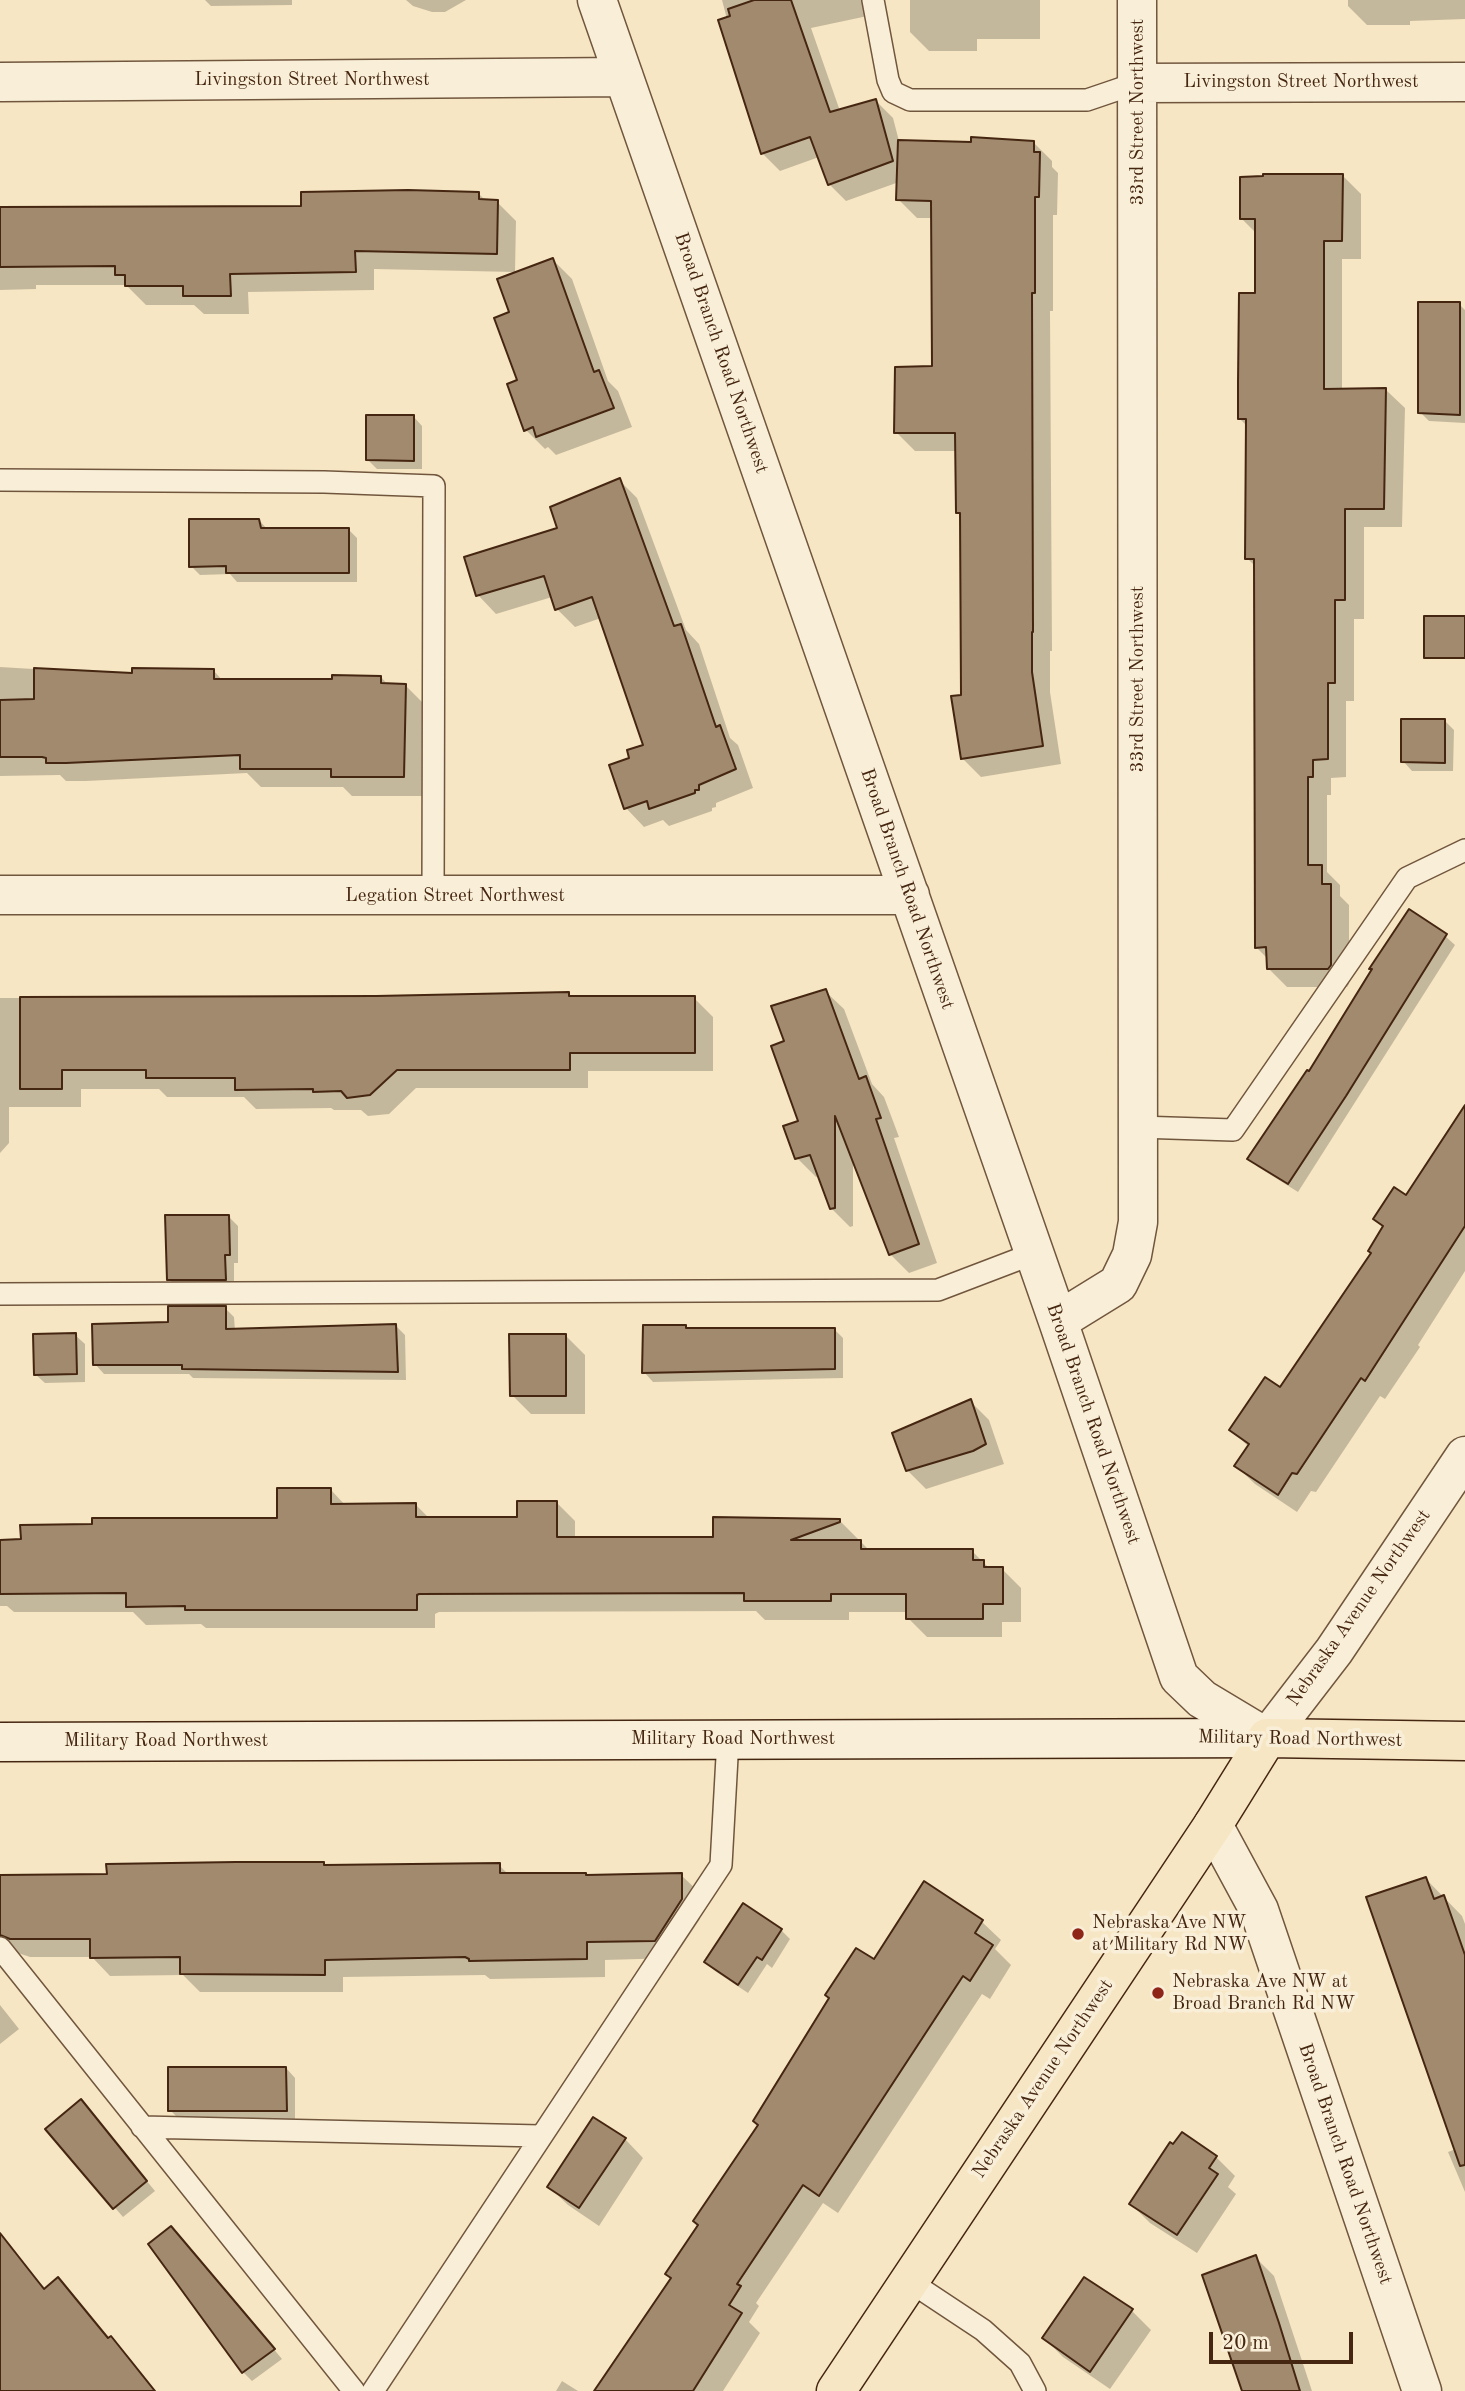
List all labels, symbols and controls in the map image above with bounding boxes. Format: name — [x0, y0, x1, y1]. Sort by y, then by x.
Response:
street label: 33rd Street Northwest — [1127, 18, 1149, 206]
street label: Livingston Street Northwest — [194, 69, 430, 91]
street label: Livingston Street Northwest — [1183, 71, 1419, 93]
street label: Broad Branch Road Northwest — [669, 229, 773, 477]
street label: 33rd Street Northwest — [1127, 585, 1149, 773]
street label: Broad Branch Road Northwest — [855, 765, 959, 1013]
street label: Legation Street Northwest — [345, 885, 565, 907]
street label: Broad Branch Road Northwest — [1041, 1300, 1145, 1548]
street label: Nebraska Avenue Northwest — [1282, 1505, 1436, 1711]
street label: Military Road Northwest — [1198, 1726, 1402, 1752]
street label: Military Road Northwest — [631, 1728, 835, 1750]
street label: Military Road Northwest — [64, 1730, 268, 1752]
place label: Nebraska Ave NW at Military Rd NW — [1092, 1912, 1248, 1956]
marker: Nebraska Ave NW at Military Rd NW — [1070, 1926, 1086, 1942]
place label: Nebraska Ave NW at Broad Branch Rd NW — [1172, 1971, 1355, 2015]
street label: Nebraska Avenue Northwest — [968, 1975, 1118, 2183]
marker: Nebraska Ave NW at Broad Branch Rd NW — [1150, 1985, 1166, 2001]
street label: Broad Branch Road Northwest — [1293, 2040, 1397, 2288]
scale bar — [1213, 2318, 1356, 2362]
text: 20 m — [1222, 2333, 1269, 2354]

